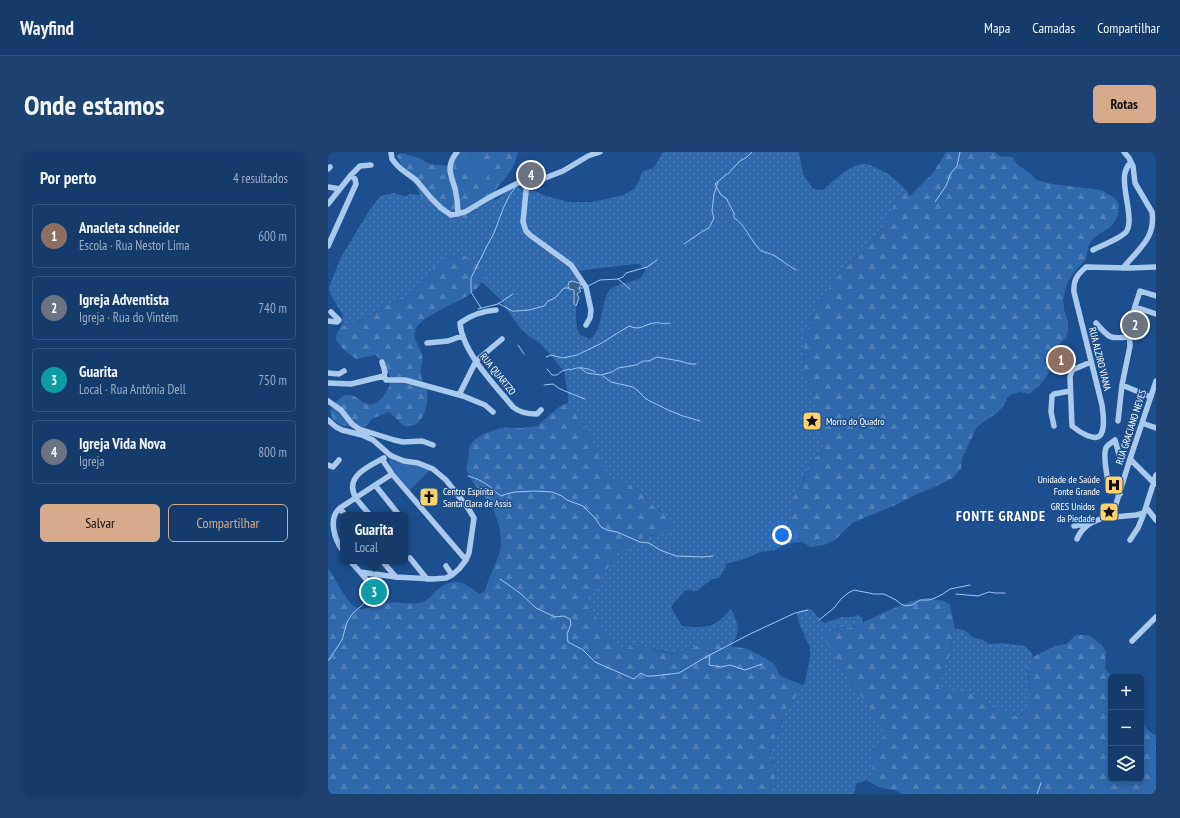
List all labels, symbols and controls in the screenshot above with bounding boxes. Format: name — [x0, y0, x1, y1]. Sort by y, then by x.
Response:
text: Wayfind — [20, 16, 74, 40]
text: Mapa — [984, 19, 1010, 37]
text: Camadas — [1032, 19, 1075, 37]
text: Compartilhar — [1097, 19, 1160, 37]
button: Rotas — [1093, 85, 1156, 123]
text: Onde estamos — [24, 86, 165, 123]
pin: 4 — [518, 160, 544, 190]
text: Por perto — [40, 167, 96, 189]
text: 4 resultados — [233, 170, 288, 187]
text: Anacleta schneider — [79, 218, 180, 237]
text: 1 — [51, 228, 57, 245]
text: 600 m — [258, 228, 287, 245]
text: Escola · Rua Nestor Lima — [79, 237, 189, 254]
text: Igreja Adventista — [79, 290, 169, 309]
text: 2 — [51, 300, 57, 317]
text: 740 m — [258, 300, 287, 317]
text: Igreja · Rua do Vintém — [79, 309, 178, 326]
pin: 2 — [1122, 310, 1148, 340]
street label: RUA ALZIRO VIANA — [1086, 326, 1114, 392]
pin: 1 — [1048, 345, 1074, 375]
street label: RUA QUARTZO — [477, 350, 519, 398]
text: Guarita — [79, 362, 118, 381]
text: 3 — [51, 372, 57, 389]
text: 750 m — [258, 372, 287, 389]
text: Local · Rua Antônia Dell — [79, 381, 186, 398]
street label: RUA GRACIANO NEVES — [1113, 388, 1149, 466]
place icon: Morro do Quadro — [801, 410, 823, 432]
place label: Morro do Quadro — [826, 415, 885, 428]
text: Igreja Vida Nova — [79, 434, 166, 453]
text: 4 — [51, 444, 57, 461]
text: 800 m — [258, 444, 287, 461]
text: Igreja — [79, 453, 105, 470]
place label: Unidade de Saúde Fonte Grande — [1038, 473, 1100, 498]
hospital icon: Unidade de Saúde Fonte Grande — [1103, 474, 1125, 496]
place label: Centro Espírita Santa Clara de Assis — [443, 485, 512, 510]
church icon: Centro Espírita Santa Clara de Assis — [418, 486, 440, 508]
place label: GRES Unidos da Piedade — [1051, 500, 1096, 525]
place icon: GRES Unidos da Piedade — [1098, 501, 1120, 523]
button: Salvar — [40, 504, 160, 542]
button: Compartilhar — [168, 504, 288, 542]
district label: FONTE GRANDE — [956, 507, 1046, 525]
popup — [340, 512, 408, 564]
text: Guarita — [355, 520, 393, 539]
your location — [772, 525, 792, 545]
text: Local — [355, 539, 378, 556]
pin: 3 — [361, 577, 387, 607]
map controls — [1108, 674, 1144, 782]
button: + — [1108, 674, 1144, 710]
button: − — [1108, 710, 1144, 746]
button: layers — [1108, 746, 1144, 782]

